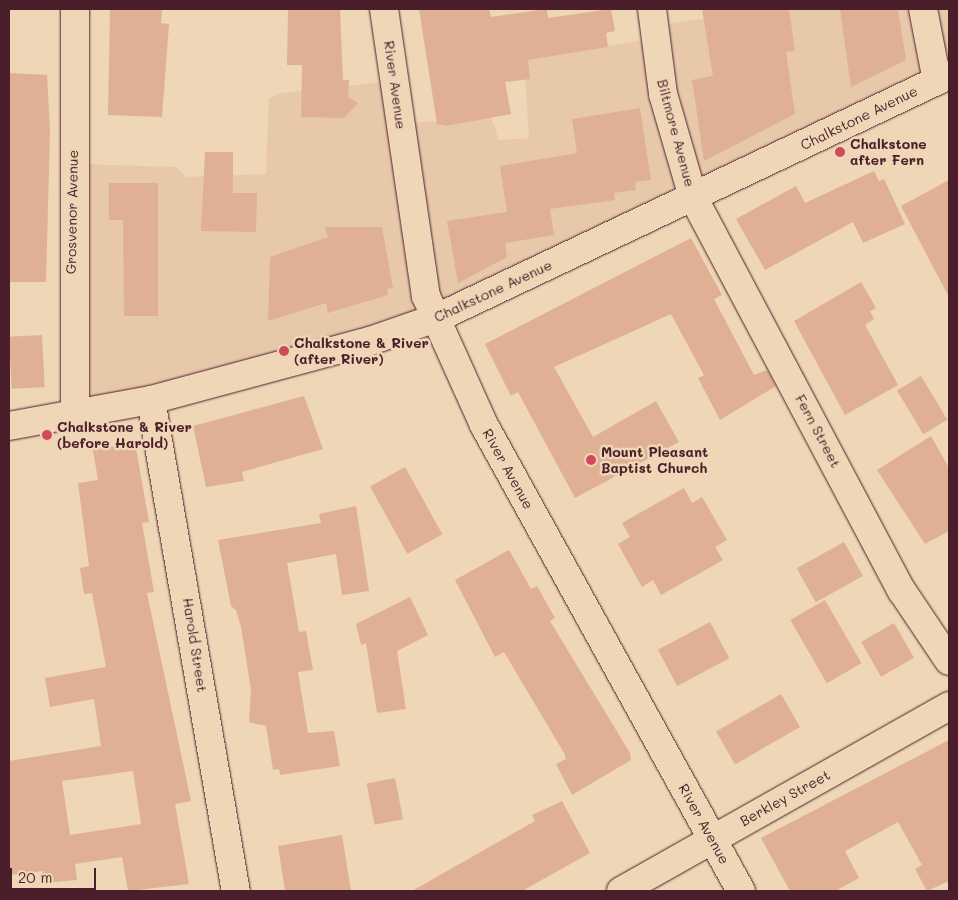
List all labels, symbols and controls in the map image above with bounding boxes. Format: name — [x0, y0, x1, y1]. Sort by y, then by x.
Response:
street label: River Avenue — [380, 40, 410, 130]
street label: Biltmore Avenue — [654, 77, 698, 189]
street label: Chalkstone Avenue — [798, 82, 920, 154]
place label: Chalkstone after Fern — [850, 136, 927, 168]
marker: Chalkstone after Fern — [834, 146, 846, 158]
street label: Grosvenor Avenue — [63, 150, 81, 274]
street label: Chalkstone Avenue — [431, 256, 555, 326]
place label: Chalkstone & River (after River) — [294, 335, 429, 368]
marker: Chalkstone & River (after River) — [278, 345, 290, 357]
street label: Fern Street — [792, 392, 844, 470]
place label: Chalkstone & River (before Harold) — [57, 419, 192, 452]
street label: River Avenue — [479, 426, 537, 512]
marker: Chalkstone & River (before Harold) — [41, 429, 53, 441]
place label: Mount Pleasant Baptist Church — [601, 444, 708, 477]
marker: Mount Pleasant Baptist Church — [585, 454, 597, 466]
street label: Harold Street — [179, 597, 211, 693]
street label: Berkley Street — [737, 766, 833, 830]
street label: River Avenue — [675, 781, 733, 867]
scale bar — [12, 858, 99, 890]
text: 20 m — [18, 867, 52, 887]

